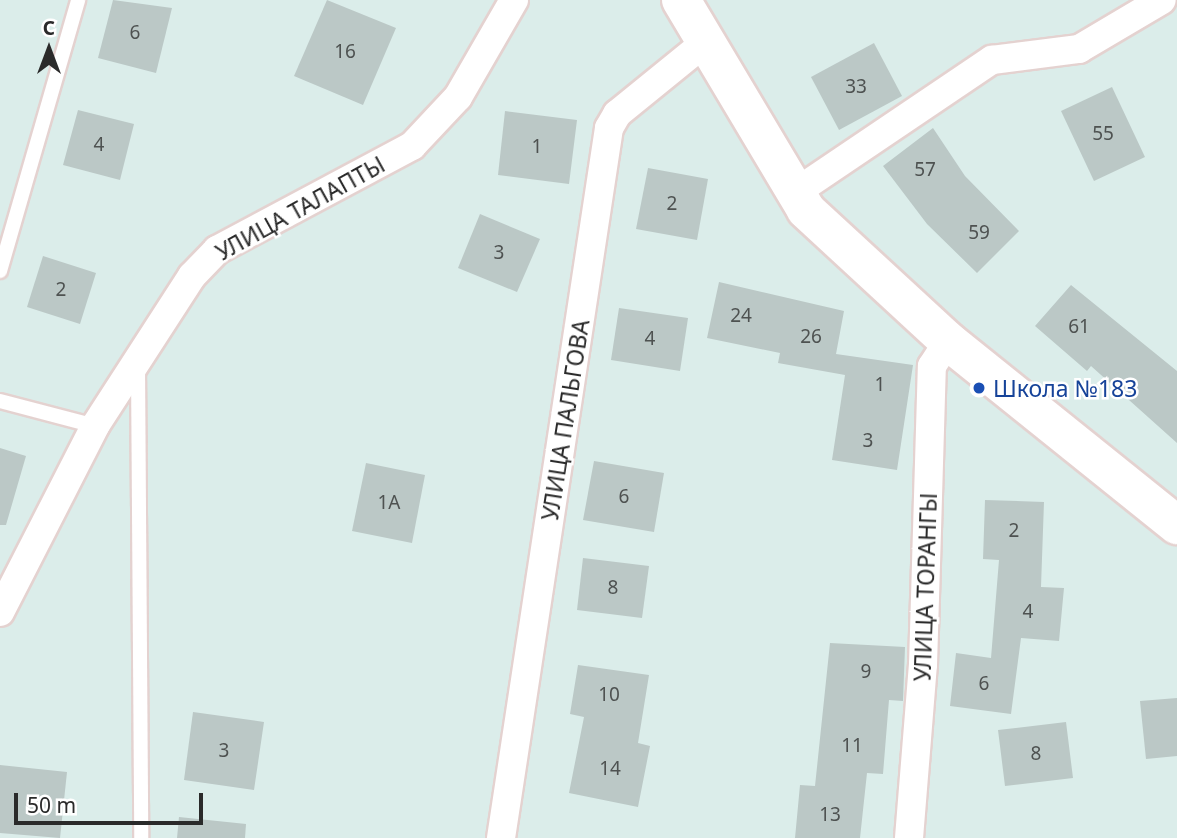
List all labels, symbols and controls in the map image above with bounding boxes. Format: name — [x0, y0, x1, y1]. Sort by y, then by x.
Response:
north arrow — [14, 14, 84, 84]
text: С — [43, 15, 55, 41]
house number: 6 — [130, 22, 140, 44]
house number: 16 — [334, 41, 356, 63]
house number: 33 — [845, 76, 867, 98]
house number: 55 — [1092, 123, 1114, 145]
house number: 4 — [94, 134, 104, 156]
house number: 1 — [532, 136, 542, 158]
street label: УЛИЦА ТАЛАПТЫ — [211, 150, 389, 266]
house number: 57 — [914, 159, 936, 181]
house number: 2 — [667, 193, 677, 215]
house number: 59 — [968, 222, 990, 244]
house number: 3 — [494, 242, 504, 264]
house number: 2 — [56, 279, 66, 301]
house number: 24 — [730, 305, 752, 327]
house number: 61 — [1068, 316, 1090, 338]
street label: УЛИЦА ПАЛЬГОВА — [535, 318, 595, 522]
house number: 26 — [800, 326, 822, 348]
house number: 4 — [645, 328, 655, 350]
house number: 1 — [875, 374, 885, 396]
place label: Школа №183 — [993, 374, 1137, 402]
marker: Школа №183 — [971, 380, 987, 396]
house number: 3 — [863, 430, 873, 452]
house number: 6 — [619, 486, 629, 508]
house number: 1А — [378, 492, 400, 514]
street label: УЛИЦА ТОРАНГЫ — [908, 492, 942, 682]
house number: 2 — [1009, 520, 1019, 542]
house number: 8 — [608, 577, 618, 599]
house number: 4 — [1023, 601, 1033, 623]
house number: 9 — [861, 661, 871, 683]
house number: 6 — [979, 673, 989, 695]
house number: 10 — [598, 684, 620, 706]
house number: 11 — [841, 735, 863, 757]
house number: 3 — [219, 740, 229, 762]
house number: 8 — [1031, 743, 1041, 765]
house number: 14 — [599, 758, 621, 780]
scale bar — [18, 778, 206, 822]
text: 50 m — [27, 791, 76, 819]
house number: 13 — [819, 804, 841, 826]

